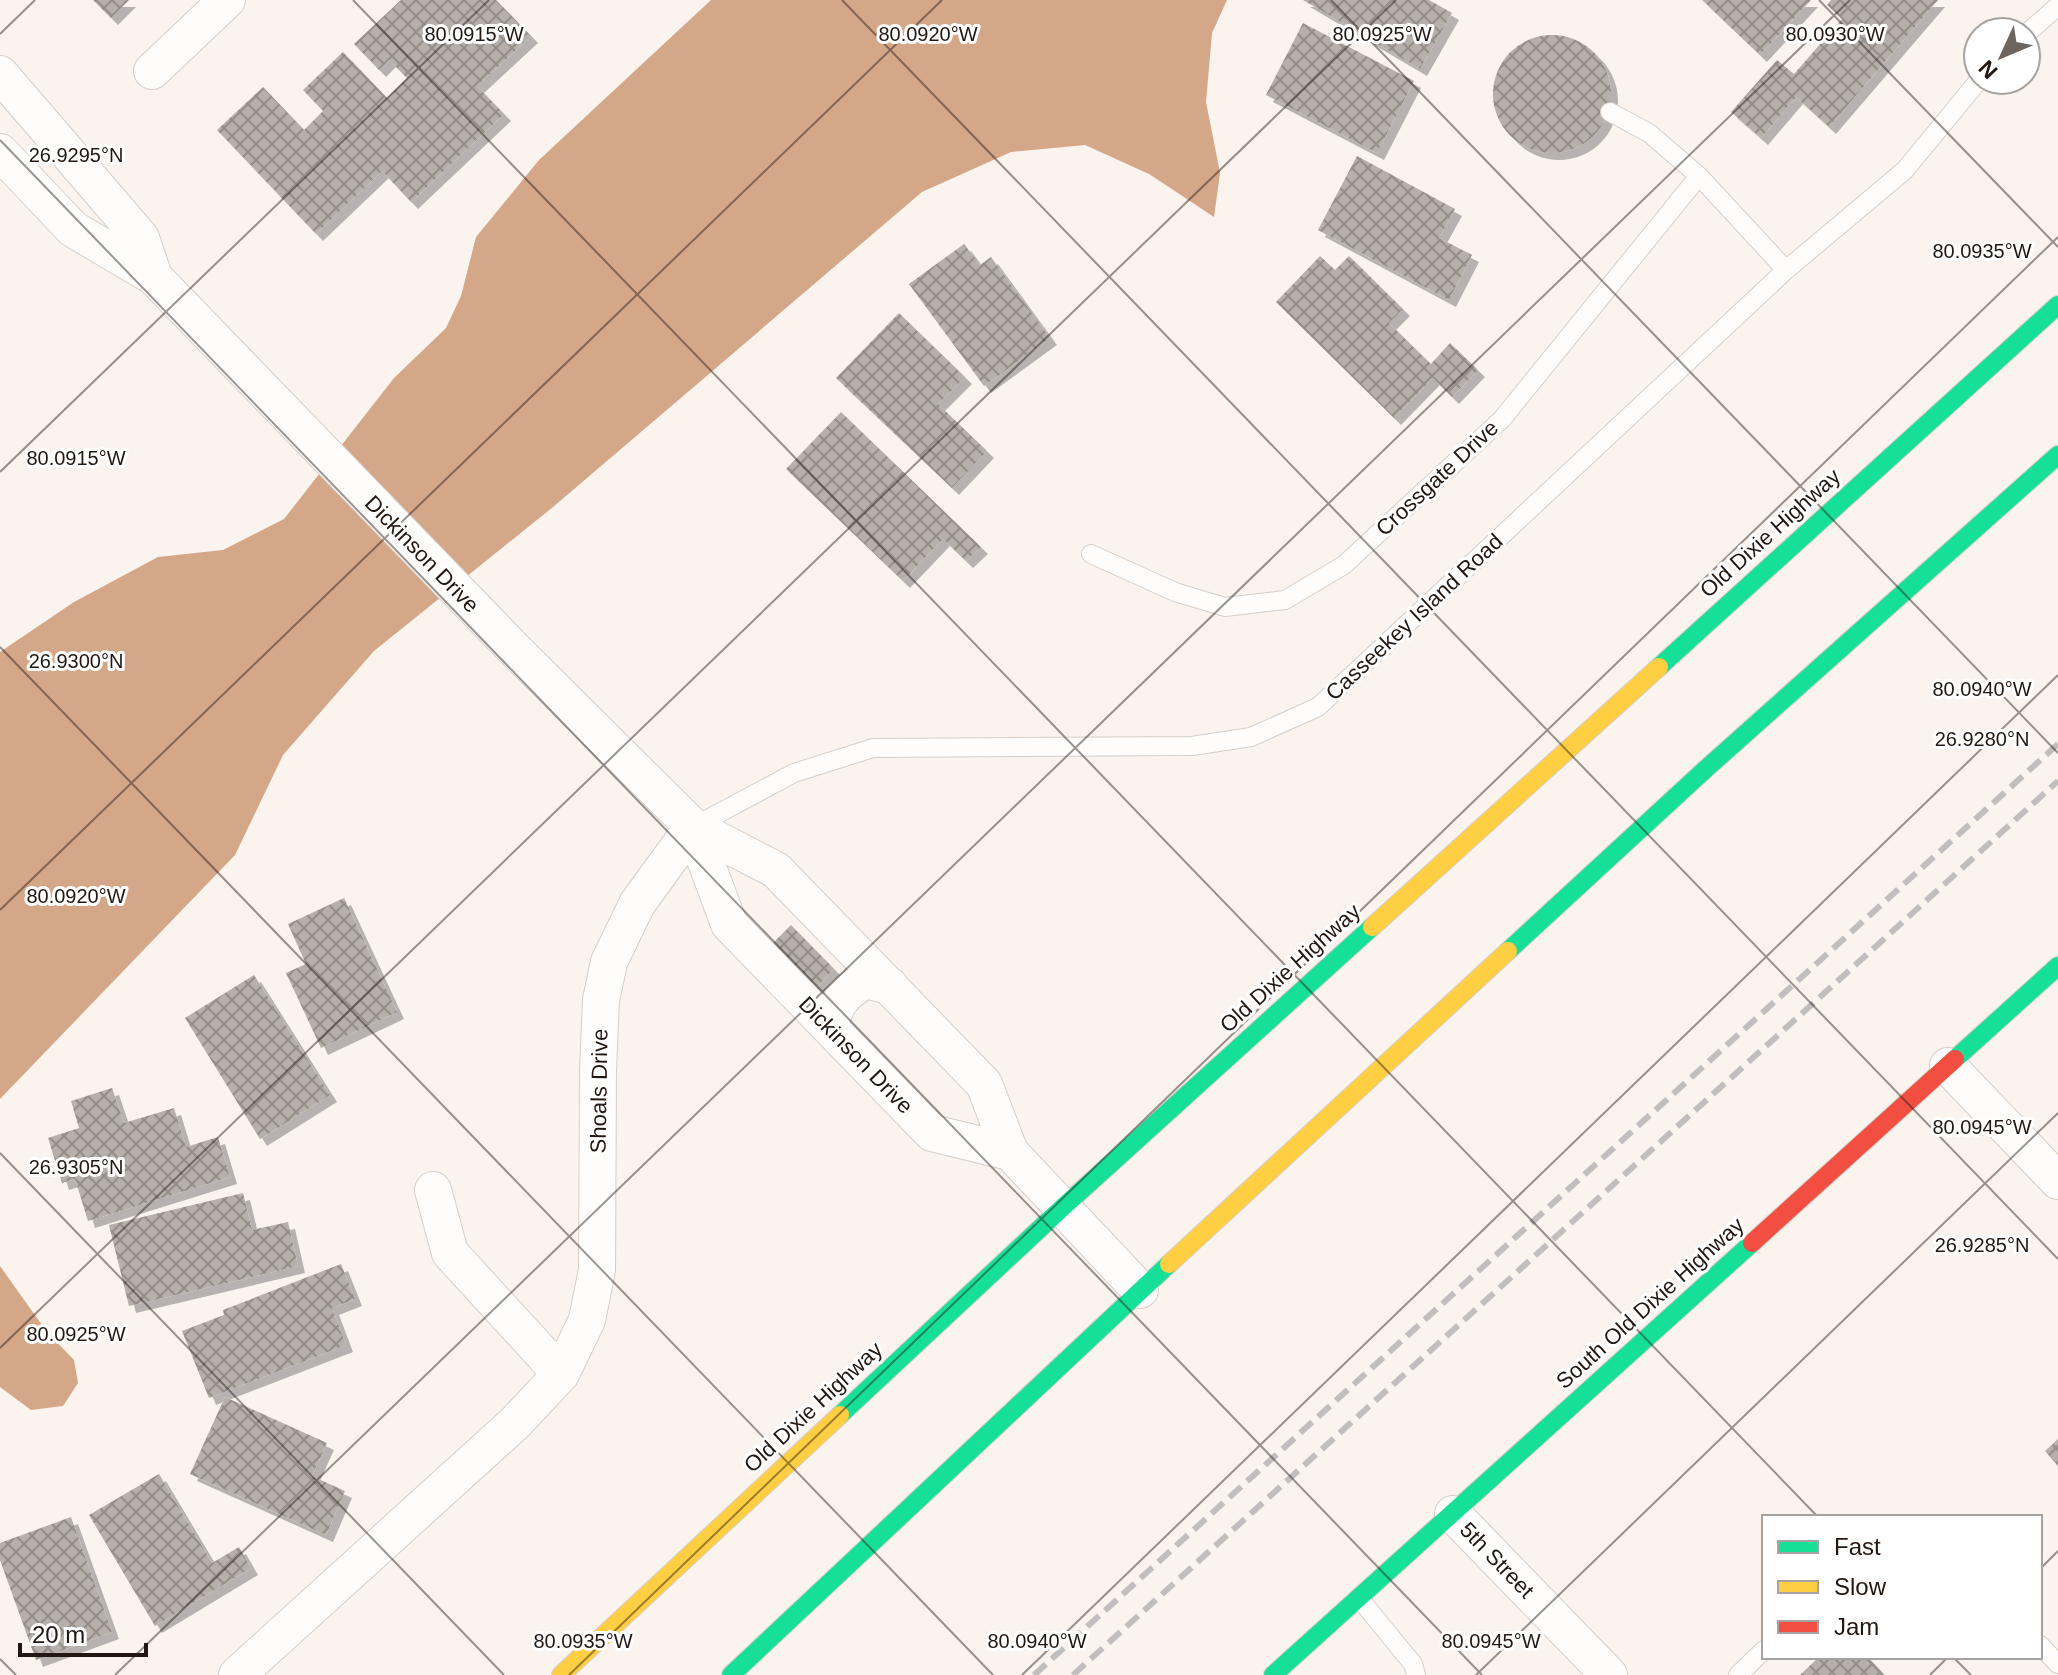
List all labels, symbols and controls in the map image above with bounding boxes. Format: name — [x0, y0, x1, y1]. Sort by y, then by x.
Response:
north arrow — [1962, 16, 2042, 96]
text: 80.0915°W — [424, 23, 524, 45]
text: 80.0920°W — [878, 23, 978, 45]
text: 80.0925°W — [1332, 23, 1432, 45]
text: 80.0930°W — [1785, 23, 1885, 45]
text: N — [1973, 55, 2002, 84]
text: 26.9295°N — [29, 144, 123, 166]
text: 80.0935°W — [1932, 240, 2032, 262]
street label: Crossgate Drive — [1371, 415, 1503, 541]
text: 80.0915°W — [26, 447, 126, 469]
street label: Old Dixie Highway — [1695, 464, 1845, 602]
street label: Dickinson Drive — [360, 490, 484, 618]
street label: Casseekey Island Road — [1321, 529, 1507, 705]
text: 26.9300°N — [29, 650, 123, 672]
text: 80.0940°W — [1932, 678, 2032, 700]
text: 26.9280°N — [1935, 728, 2029, 750]
text: 80.0920°W — [26, 885, 126, 907]
street label: Old Dixie Highway — [1215, 899, 1365, 1037]
street label: Dickinson Drive — [794, 991, 918, 1119]
street label: Shoals Drive — [585, 1028, 613, 1154]
text: 80.0945°W — [1932, 1116, 2032, 1138]
text: 26.9305°N — [29, 1156, 123, 1178]
street label: South Old Dixie Highway — [1551, 1212, 1749, 1394]
text: 26.9285°N — [1935, 1234, 2029, 1256]
text: 80.0925°W — [26, 1323, 126, 1345]
street label: Old Dixie Highway — [739, 1337, 887, 1477]
legend — [1762, 1515, 2042, 1659]
street label: 5th Street — [1455, 1517, 1539, 1603]
text: Fast — [1834, 1533, 1881, 1560]
text: Slow — [1834, 1573, 1887, 1600]
scale bar — [20, 1607, 146, 1657]
text: Jam — [1834, 1613, 1879, 1640]
text: 20 m — [32, 1621, 85, 1648]
text: 80.0935°W — [533, 1630, 633, 1652]
text: 80.0940°W — [987, 1630, 1087, 1652]
text: 80.0945°W — [1441, 1630, 1541, 1652]

